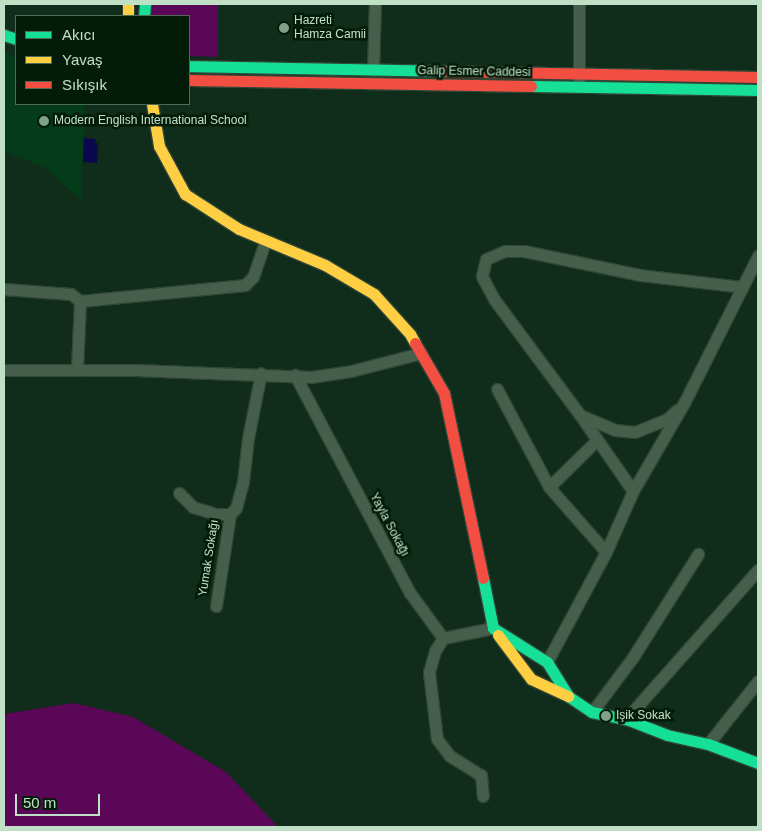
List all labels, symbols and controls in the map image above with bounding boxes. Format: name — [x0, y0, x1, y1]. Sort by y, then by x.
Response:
place label: Hazreti Hamza Camii — [294, 14, 366, 42]
legend — [15, 15, 190, 105]
marker: Hazreti Hamza Camii — [278, 22, 290, 34]
text: Akıcı — [62, 26, 95, 43]
text: Yavaş — [62, 51, 103, 68]
street label: Galip Esmer Caddesi — [417, 64, 531, 80]
text: Sıkışık — [62, 76, 107, 93]
place label: Modern English International School — [54, 114, 247, 128]
marker: Modern English International School — [38, 115, 50, 127]
street label: Yayla Sokağı — [366, 491, 412, 559]
street label: Yumak Sokağı — [196, 519, 222, 597]
place label: Işik Sokak — [616, 709, 671, 723]
marker: Işik Sokak — [600, 710, 612, 722]
scale bar — [18, 784, 102, 816]
text: 50 m — [23, 794, 56, 811]

